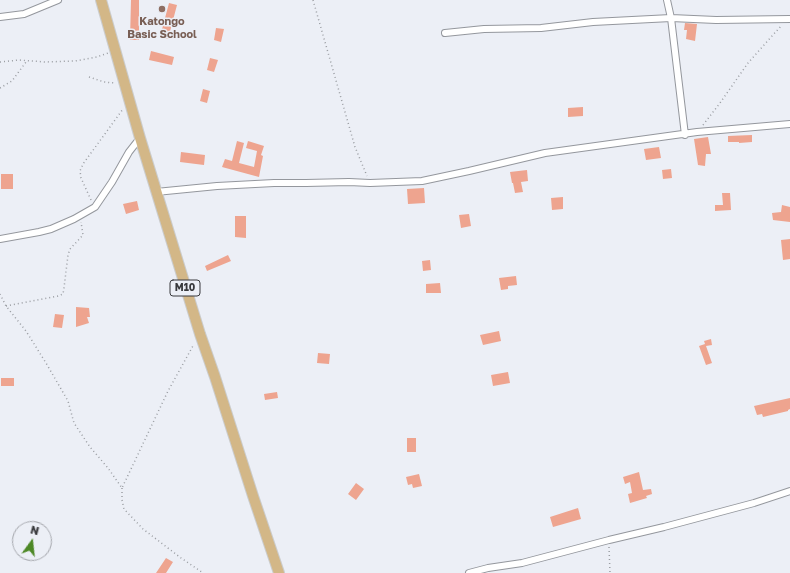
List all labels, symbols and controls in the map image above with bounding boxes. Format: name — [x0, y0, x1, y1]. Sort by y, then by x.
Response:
marker: Katongo Basic School — [157, 4, 167, 14]
place label: Katongo Basic School — [127, 15, 197, 41]
road number: M10 — [170, 280, 200, 296]
north arrow — [12, 521, 52, 561]
text: N — [29, 523, 41, 537]

